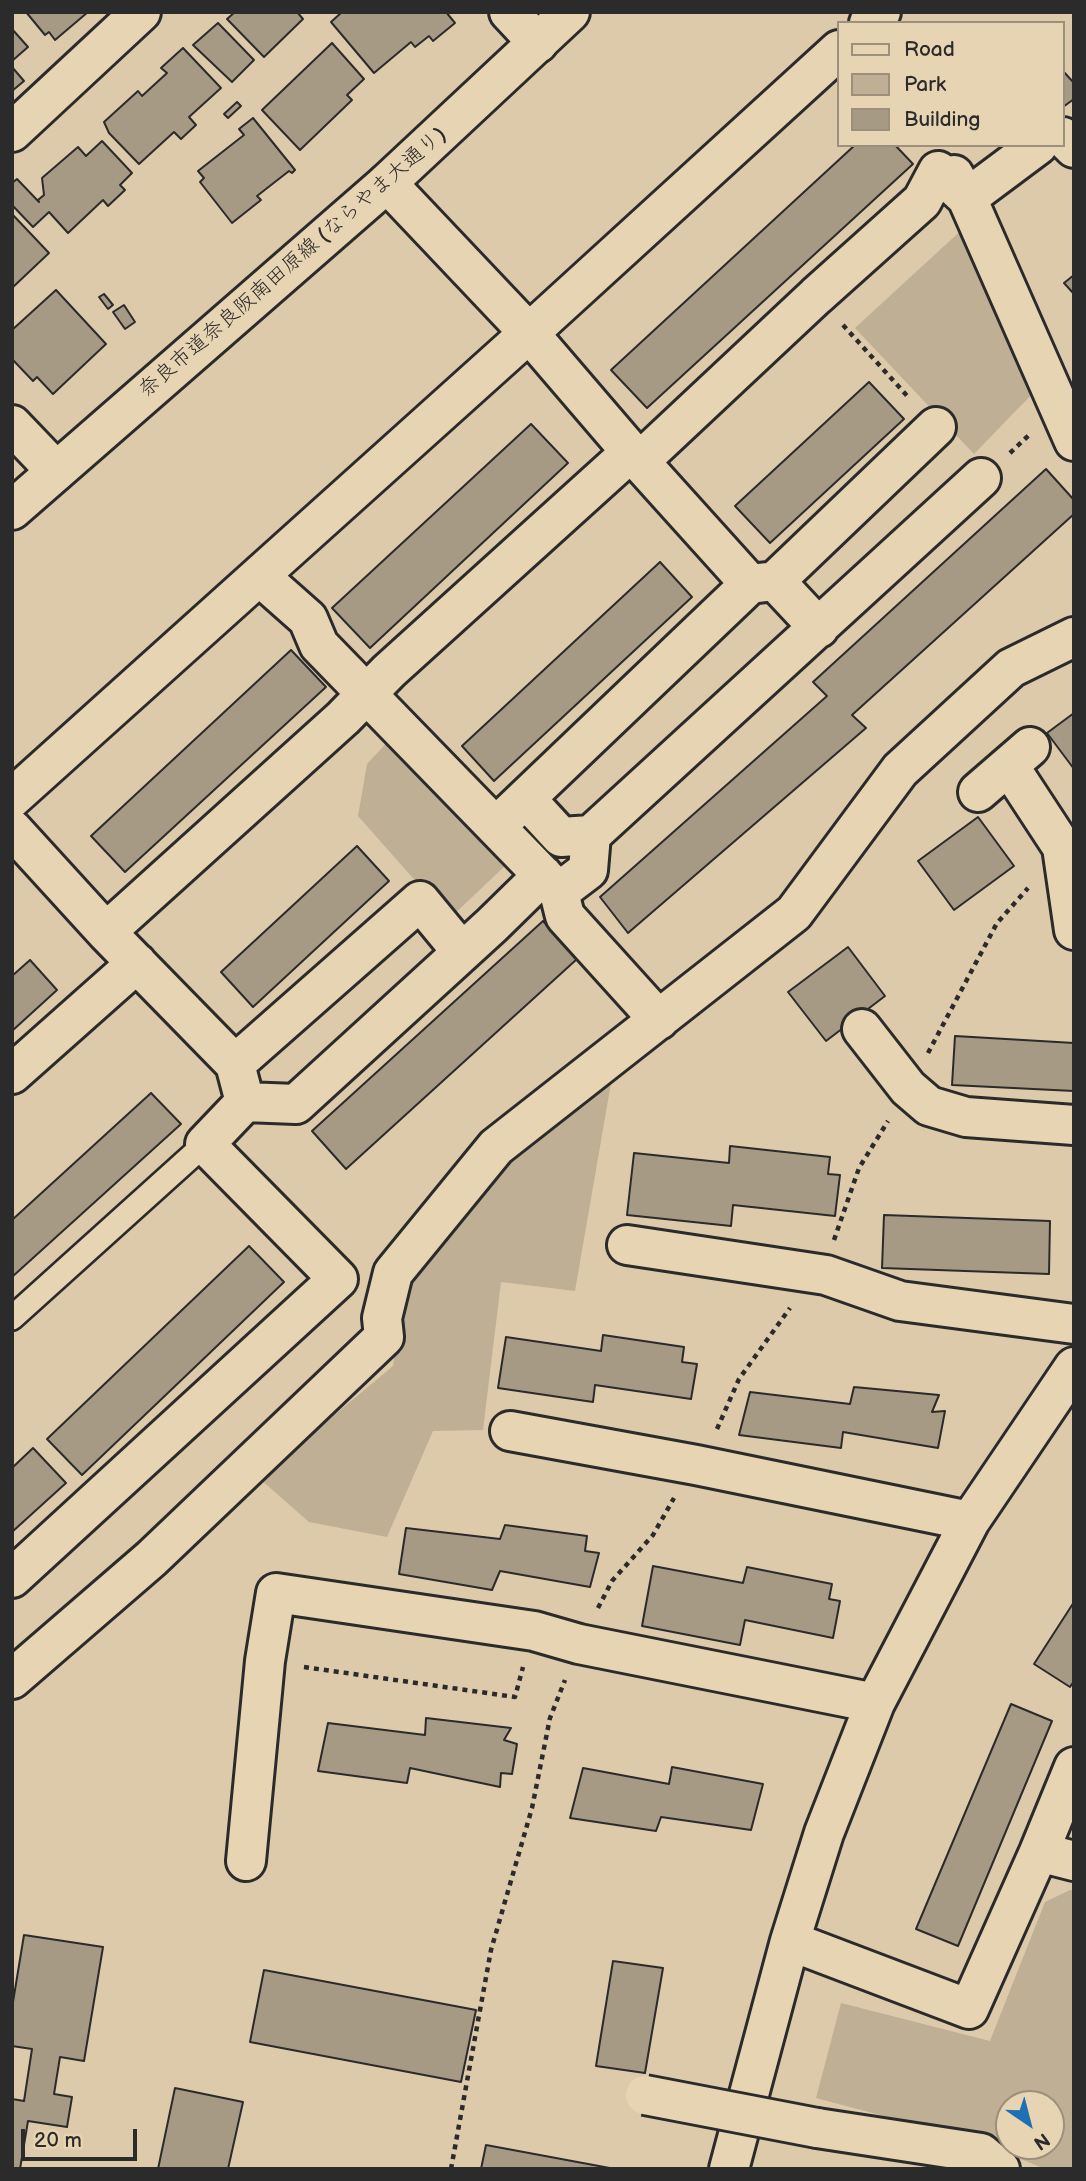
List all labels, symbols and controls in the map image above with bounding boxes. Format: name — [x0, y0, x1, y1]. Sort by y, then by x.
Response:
legend — [838, 21, 1065, 147]
text: Road — [904, 37, 955, 62]
text: Park — [904, 72, 946, 97]
text: Building — [904, 107, 980, 132]
street label: 奈良市道奈良阪南田原線 (ならやま大通り) — [134, 123, 452, 403]
north arrow — [995, 2090, 1065, 2160]
scale bar — [24, 2114, 140, 2158]
text: N — [1029, 2127, 1054, 2154]
text: 20 m — [34, 2128, 82, 2153]

